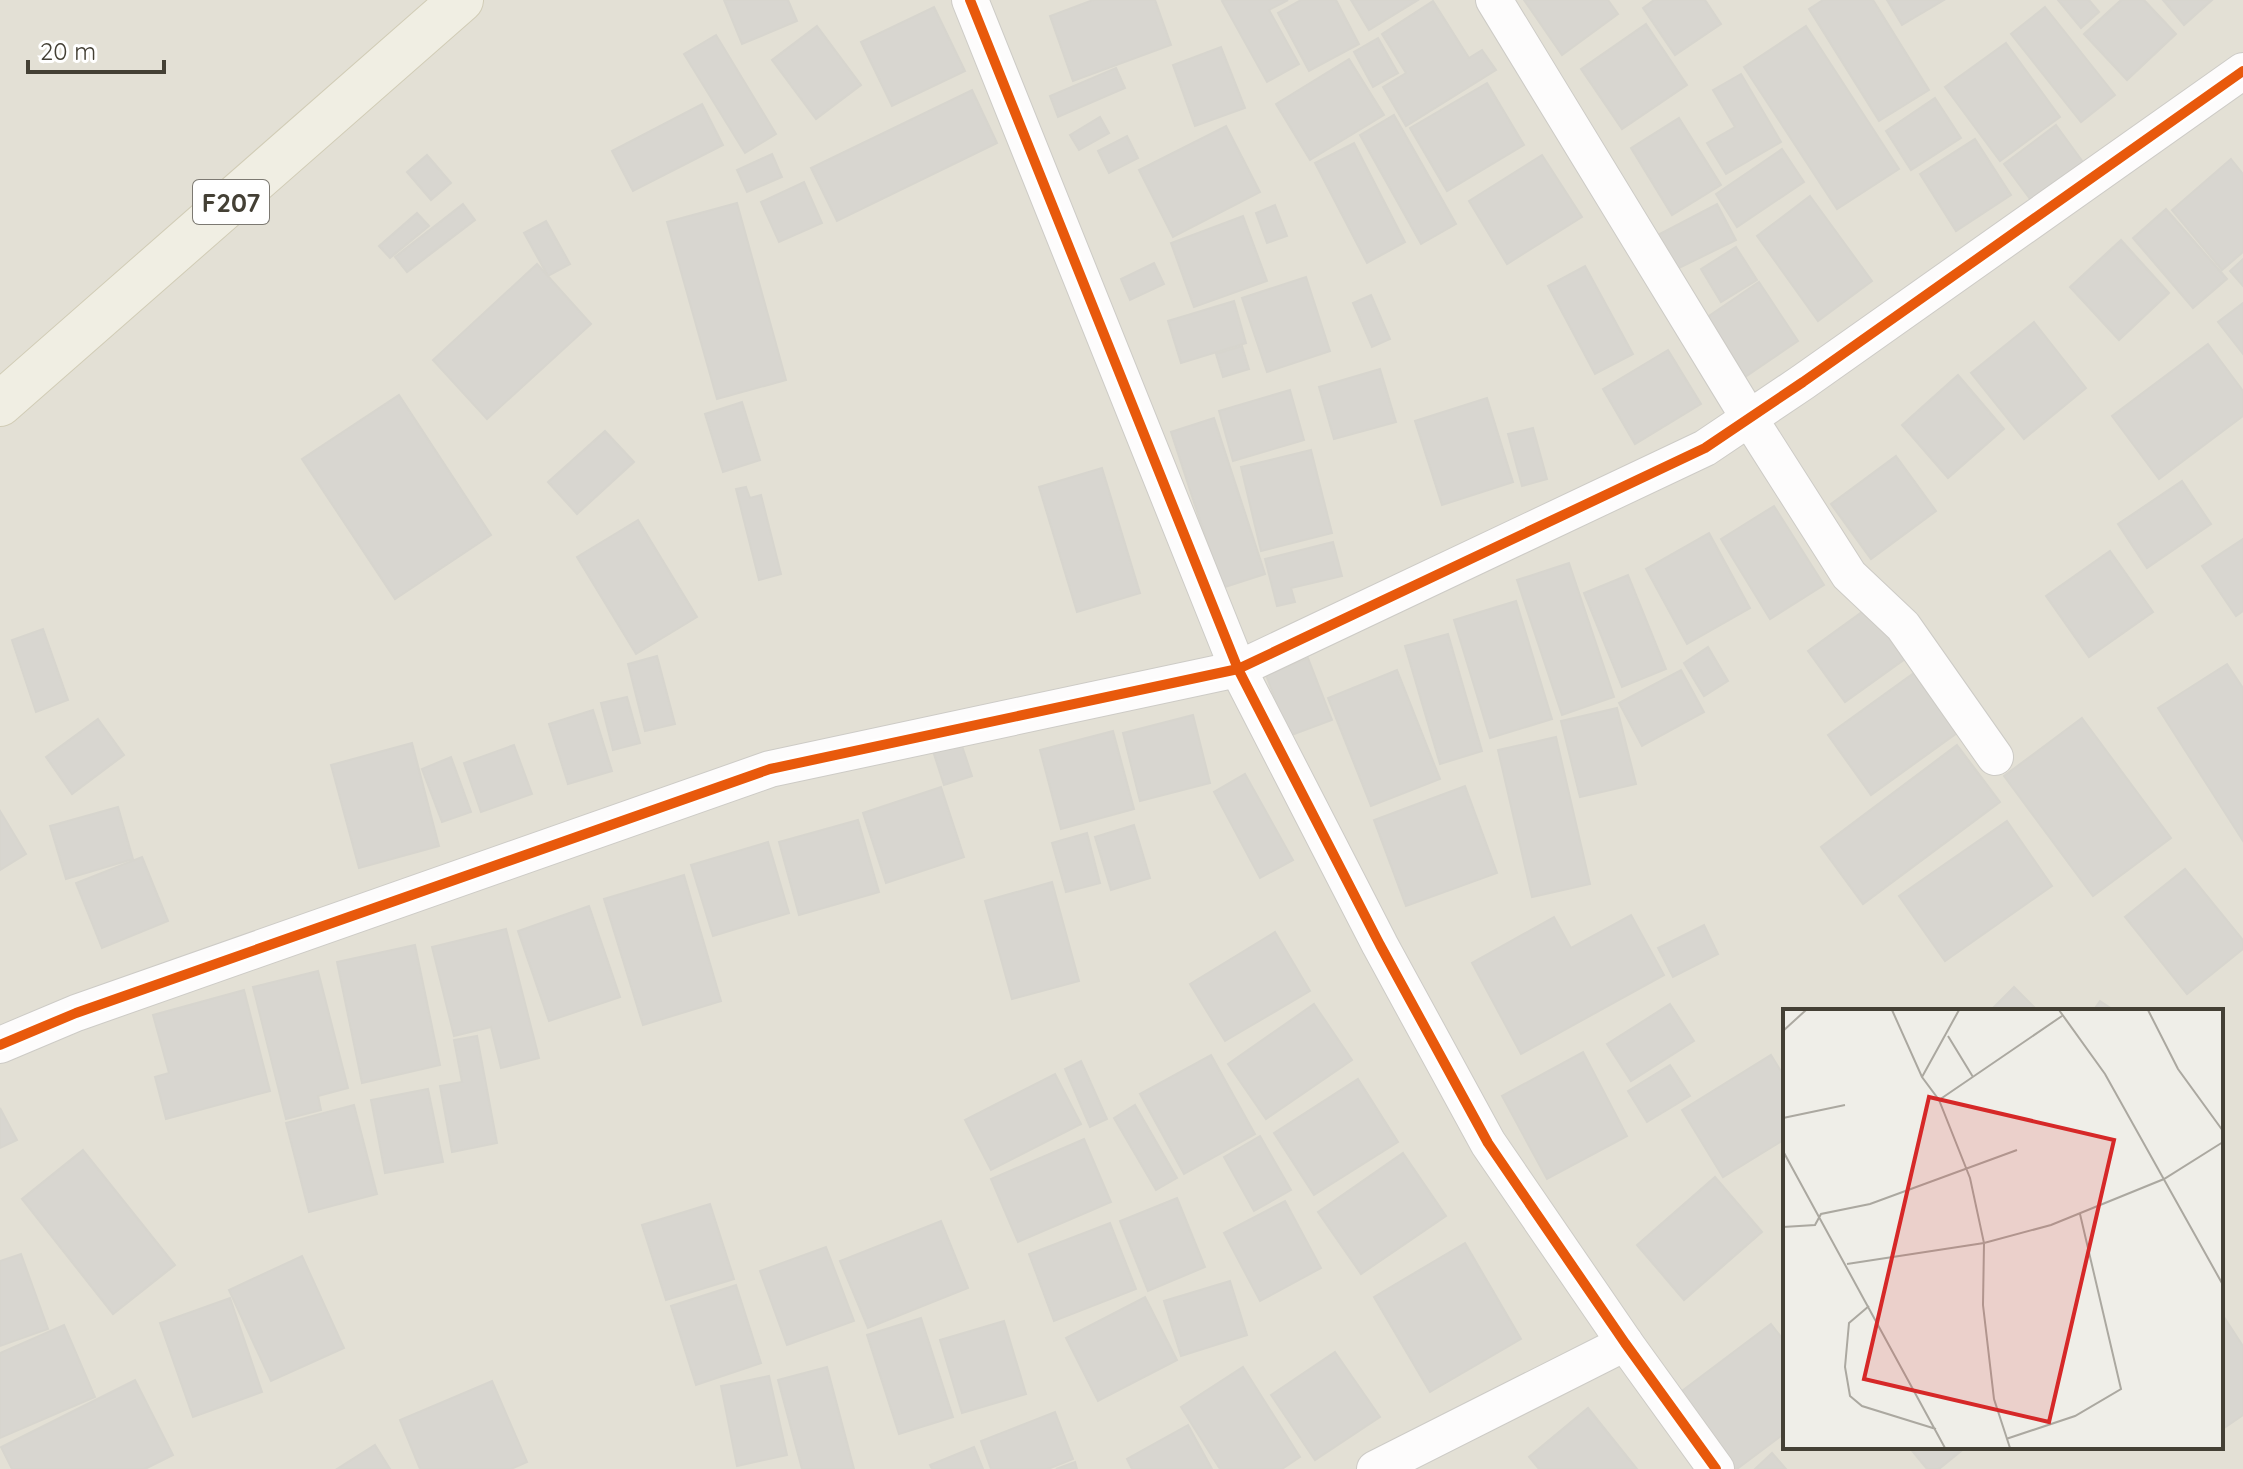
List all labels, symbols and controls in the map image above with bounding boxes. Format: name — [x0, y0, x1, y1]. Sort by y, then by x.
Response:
scale bar — [28, 24, 164, 74]
text: 20 m — [40, 36, 96, 66]
road number: F207 — [193, 180, 269, 224]
inset map — [1783, 1009, 2223, 1449]

